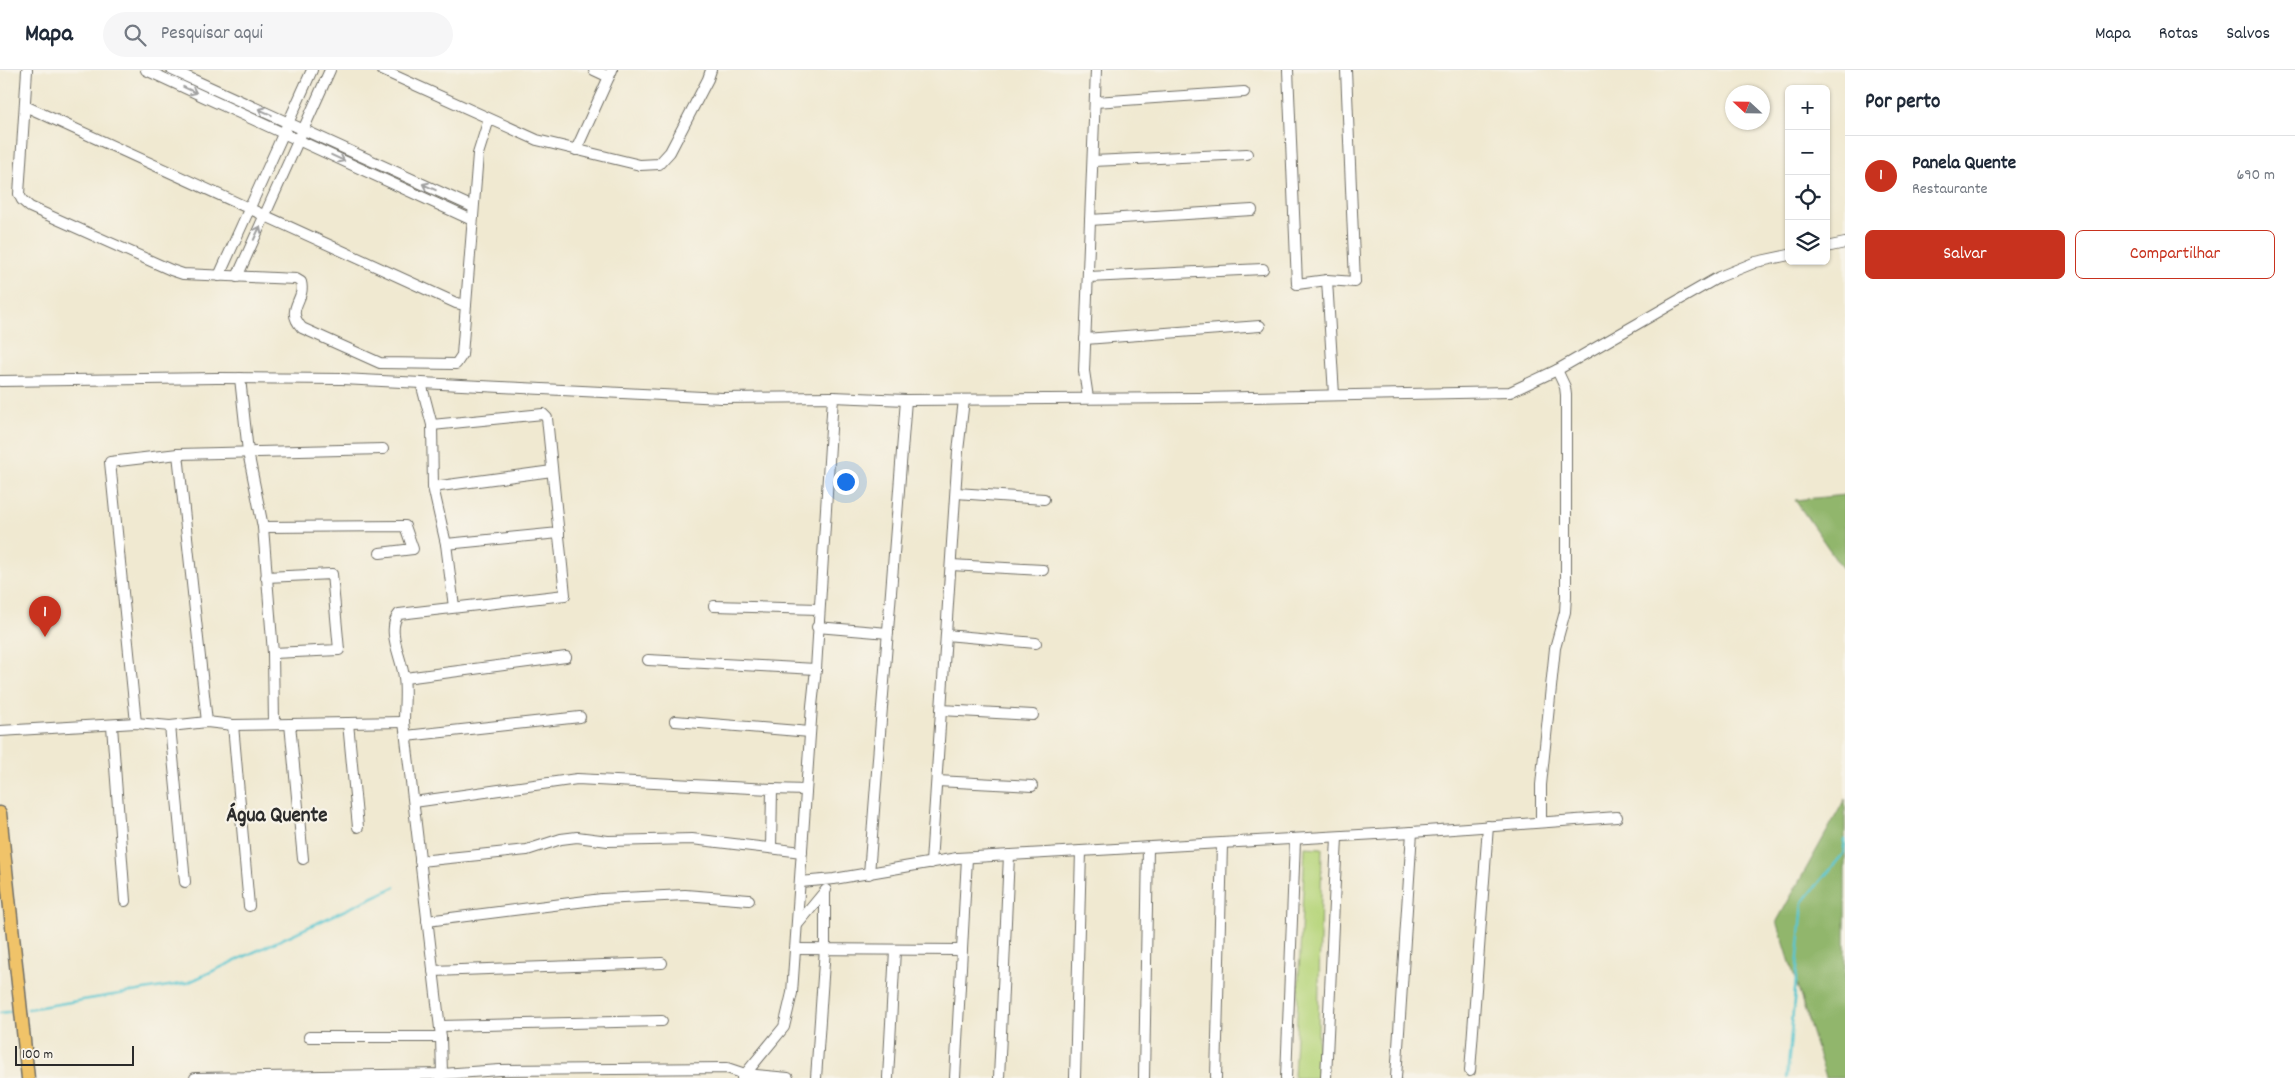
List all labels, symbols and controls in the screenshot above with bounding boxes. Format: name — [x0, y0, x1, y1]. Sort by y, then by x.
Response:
search box — [103, 12, 453, 57]
text: Mapa — [25, 18, 73, 52]
icon: search — [121, 21, 149, 49]
text: Pesquisar aqui — [161, 21, 263, 48]
text: Mapa — [2095, 22, 2131, 47]
text: Rotas — [2159, 22, 2198, 47]
text: Salvos — [2226, 22, 2270, 47]
north arrow — [1725, 85, 1770, 130]
map controls — [1785, 85, 1830, 265]
button: + — [1785, 85, 1830, 130]
one-way arrow — [182, 86, 197, 96]
text: Por perto — [1865, 88, 1940, 118]
one-way arrow — [258, 107, 273, 117]
button: − — [1785, 130, 1830, 175]
text: Panela Quente — [1912, 151, 2016, 178]
one-way arrow — [330, 154, 345, 163]
text: 1 — [1879, 164, 1883, 187]
text: 690 m — [2236, 164, 2275, 187]
button: locate — [1785, 175, 1830, 220]
text: Restaurante — [1912, 178, 1988, 201]
one-way arrow — [422, 182, 437, 191]
button: layers — [1785, 220, 1830, 265]
one-way arrow — [252, 225, 262, 240]
button: Salvar — [1865, 230, 2065, 279]
button: Compartilhar — [2075, 230, 2275, 279]
your location — [833, 469, 859, 495]
pin: 1 — [29, 596, 61, 637]
district label: Água Quente — [227, 802, 328, 832]
scale bar — [15, 1043, 134, 1066]
text: 100 m — [22, 1045, 53, 1065]

